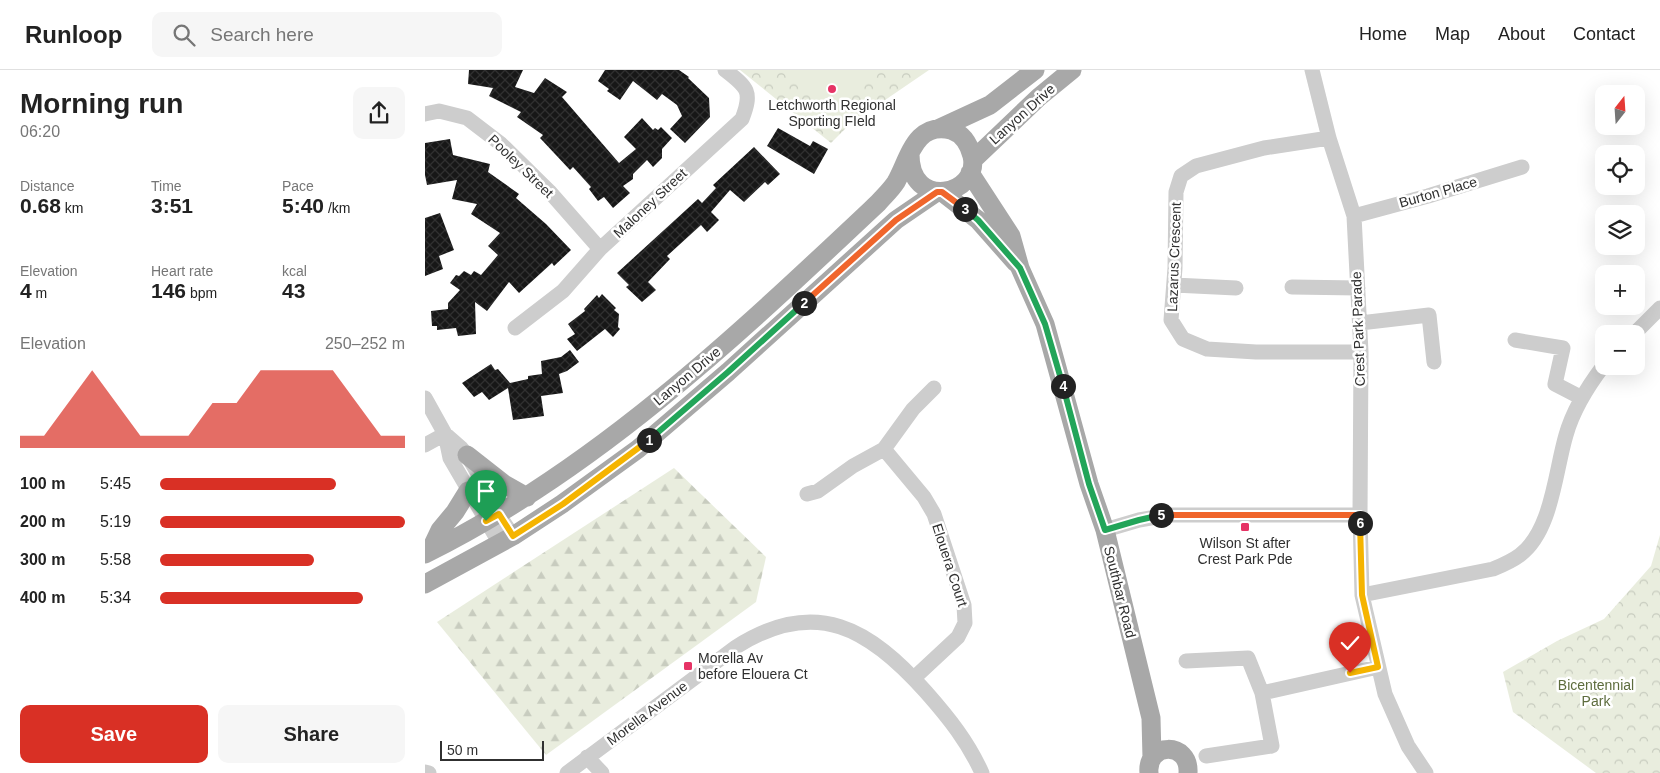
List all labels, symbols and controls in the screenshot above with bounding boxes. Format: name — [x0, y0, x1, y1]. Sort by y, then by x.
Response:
search box — [152, 12, 502, 57]
text: Runloop — [25, 21, 122, 48]
icon: search — [170, 21, 198, 49]
text: Search here — [210, 24, 314, 45]
text: Home — [1359, 24, 1407, 44]
text: Map — [1435, 24, 1470, 44]
text: About — [1498, 24, 1545, 44]
text: Contact — [1573, 24, 1635, 44]
street label: Lanyon Drive — [986, 80, 1058, 148]
marker: Letchworth Regional Sporting FIeld — [826, 83, 838, 95]
north arrow — [1595, 85, 1645, 135]
map controls — [1595, 85, 1645, 375]
button: share — [353, 87, 405, 139]
text: Morning run — [20, 88, 183, 119]
place label: Letchworth Regional Sporting FIeld — [768, 97, 896, 129]
text: 06:20 — [20, 123, 60, 140]
street label: Pooley Street — [485, 131, 557, 201]
button: locate — [1595, 145, 1645, 195]
street label: Maloney Street — [610, 165, 690, 241]
street label: Burton Place — [1397, 173, 1479, 211]
text: Distance — [20, 178, 74, 194]
text: Time — [151, 178, 182, 194]
text: Pace — [282, 178, 314, 194]
text: 0.68 — [20, 194, 61, 217]
text: 3:51 — [151, 194, 193, 217]
text: 5:40 — [282, 194, 324, 217]
pin: 3 — [953, 196, 977, 222]
text: km — [61, 200, 83, 216]
text: /km — [324, 200, 350, 216]
text: 3 — [962, 201, 969, 217]
street label: Lazarus Crescent — [1164, 202, 1184, 312]
button: layers — [1595, 205, 1645, 255]
text: Elevation — [20, 263, 78, 279]
text: Heart rate — [151, 263, 213, 279]
text: kcal — [282, 263, 307, 279]
button: + — [1595, 265, 1645, 315]
street label: Crest Park Parade — [1348, 271, 1368, 387]
text: 4 — [20, 279, 32, 302]
text: 146 — [151, 279, 186, 302]
text: 43 — [282, 279, 305, 302]
text: m — [32, 285, 47, 301]
text: bpm — [186, 285, 217, 301]
pin: 2 — [791, 290, 817, 316]
text: 2 — [801, 295, 808, 311]
button: − — [1595, 325, 1645, 375]
text: Elevation — [20, 335, 86, 352]
text: 250–252 m — [325, 335, 405, 352]
street label: Lanyon Drive — [650, 343, 724, 409]
pin: 4 — [1051, 374, 1075, 398]
text: 4 — [1060, 378, 1067, 394]
pin: 1 — [637, 428, 661, 452]
text: 1 — [646, 432, 653, 448]
pin — [465, 470, 507, 521]
text: 100 m — [20, 475, 65, 492]
text: 5:45 — [100, 475, 131, 492]
icon: arrive — [472, 477, 500, 505]
pin: 5 — [1149, 502, 1173, 528]
text: 5 — [1158, 507, 1165, 523]
pin: 6 — [1347, 510, 1373, 536]
text: 200 m — [20, 513, 65, 530]
text: 5:19 — [100, 513, 131, 530]
text: 6 — [1357, 515, 1364, 531]
street label: Elouera Court — [929, 521, 971, 609]
marker: Wilson St after Crest Park Pde — [1239, 521, 1251, 533]
place label: Wilson St after Crest Park Pde — [1198, 535, 1293, 567]
street label: Southbar Road — [1101, 544, 1139, 640]
text: 300 m — [20, 551, 65, 568]
text: 5:58 — [100, 551, 131, 568]
text: 400 m — [20, 589, 65, 606]
text: 5:34 — [100, 589, 131, 606]
pin — [1329, 622, 1371, 673]
icon: check — [1336, 629, 1364, 657]
place label: Morella Av before Elouera Ct — [698, 650, 808, 682]
marker: Morella Av before Elouera Ct — [682, 660, 694, 672]
park label: Bicentennial Park — [1558, 677, 1634, 709]
street label: Morella Avenue — [604, 678, 690, 748]
button: Save — [20, 705, 208, 763]
button: Share — [218, 705, 405, 763]
scale bar — [440, 738, 544, 761]
text: 50 m — [447, 742, 478, 758]

